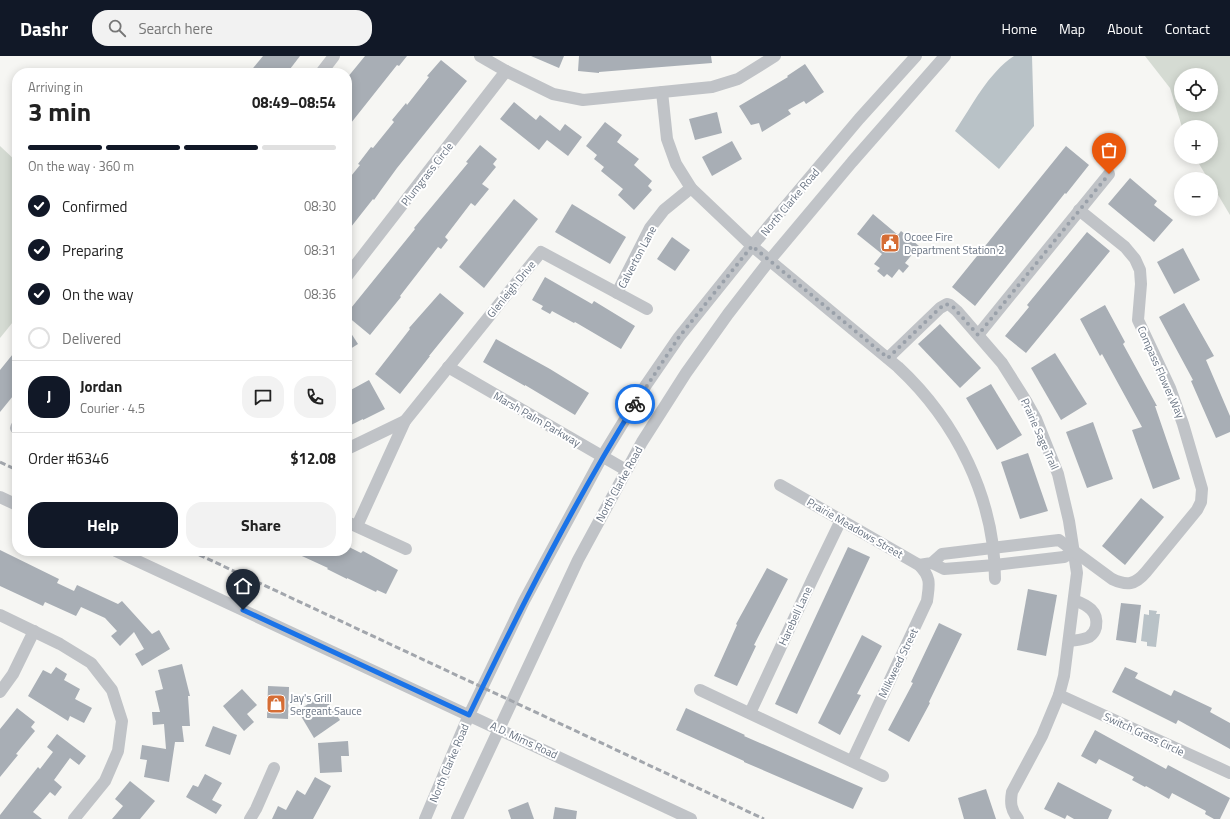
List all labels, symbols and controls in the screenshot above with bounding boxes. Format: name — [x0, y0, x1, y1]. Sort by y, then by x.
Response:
search box — [92, 10, 372, 46]
text: Dashr — [20, 14, 68, 43]
icon: search — [106, 17, 128, 39]
text: Search here — [138, 17, 213, 40]
text: Home — [1002, 18, 1037, 39]
text: Map — [1059, 18, 1085, 39]
text: About — [1107, 18, 1143, 39]
text: Contact — [1165, 18, 1210, 39]
map controls — [1174, 68, 1218, 216]
button: locate — [1174, 68, 1218, 112]
text: Arriving in — [28, 77, 83, 97]
text: 08:49–08:54 — [252, 91, 336, 114]
text: 3 min — [28, 92, 91, 131]
button: + — [1174, 120, 1218, 164]
pin — [1092, 133, 1126, 174]
street label: Plumgrass Circle — [397, 139, 457, 209]
icon: bag — [1098, 139, 1120, 161]
text: On the way · 360 m — [28, 156, 134, 176]
street label: North Clarke Road — [757, 165, 823, 239]
button: − — [1174, 172, 1218, 216]
icon: check — [28, 195, 50, 217]
text: Confirmed — [62, 195, 127, 218]
text: 08:30 — [304, 196, 336, 216]
street label: Calverton Lane — [614, 222, 660, 291]
place label: Ocoee Fire Department Station 2 — [904, 229, 1004, 258]
public building icon: Ocoee Fire Department Station 2 — [879, 232, 901, 254]
icon: check — [28, 239, 50, 261]
text: Preparing — [62, 239, 123, 262]
text: 08:31 — [304, 240, 336, 260]
street label: Glenleigh Drive — [483, 257, 539, 321]
icon: check — [28, 283, 50, 305]
text: On the way — [62, 283, 134, 306]
text: 08:36 — [304, 284, 336, 304]
street label: Compass Flower Way — [1133, 323, 1189, 421]
text: Delivered — [62, 327, 121, 350]
text: Jordan — [80, 375, 122, 398]
button: chat — [242, 376, 284, 418]
button: phone — [294, 376, 336, 418]
courier — [615, 384, 655, 424]
text: J — [47, 385, 51, 408]
street label: Marsh Palm Parkway — [490, 387, 584, 451]
icon: bike — [624, 393, 646, 415]
street label: Prairie Sage Trail — [1017, 396, 1063, 472]
text: Courier · 4.5 — [80, 398, 145, 418]
street label: North Clarke Road — [592, 443, 646, 525]
text: Order #6346 — [28, 447, 109, 470]
text: $12.08 — [290, 447, 336, 470]
street label: Prairie Meadows Street — [804, 494, 906, 562]
button: Help — [28, 502, 178, 548]
button: Share — [186, 502, 336, 548]
pin — [226, 569, 260, 610]
icon: home — [232, 575, 254, 597]
street label: Harebell Lane — [774, 584, 816, 648]
street label: Milkweed Street — [874, 625, 922, 700]
place label: Jay's Grill Sergeant Sauce — [290, 690, 362, 719]
shop icon: Jay's Grill Sergeant Sauce — [265, 693, 287, 715]
street label: Switch Grass Circle — [1101, 708, 1187, 760]
street label: A.D. Mims Road — [488, 717, 561, 763]
street label: North Clarke Road — [425, 721, 473, 805]

